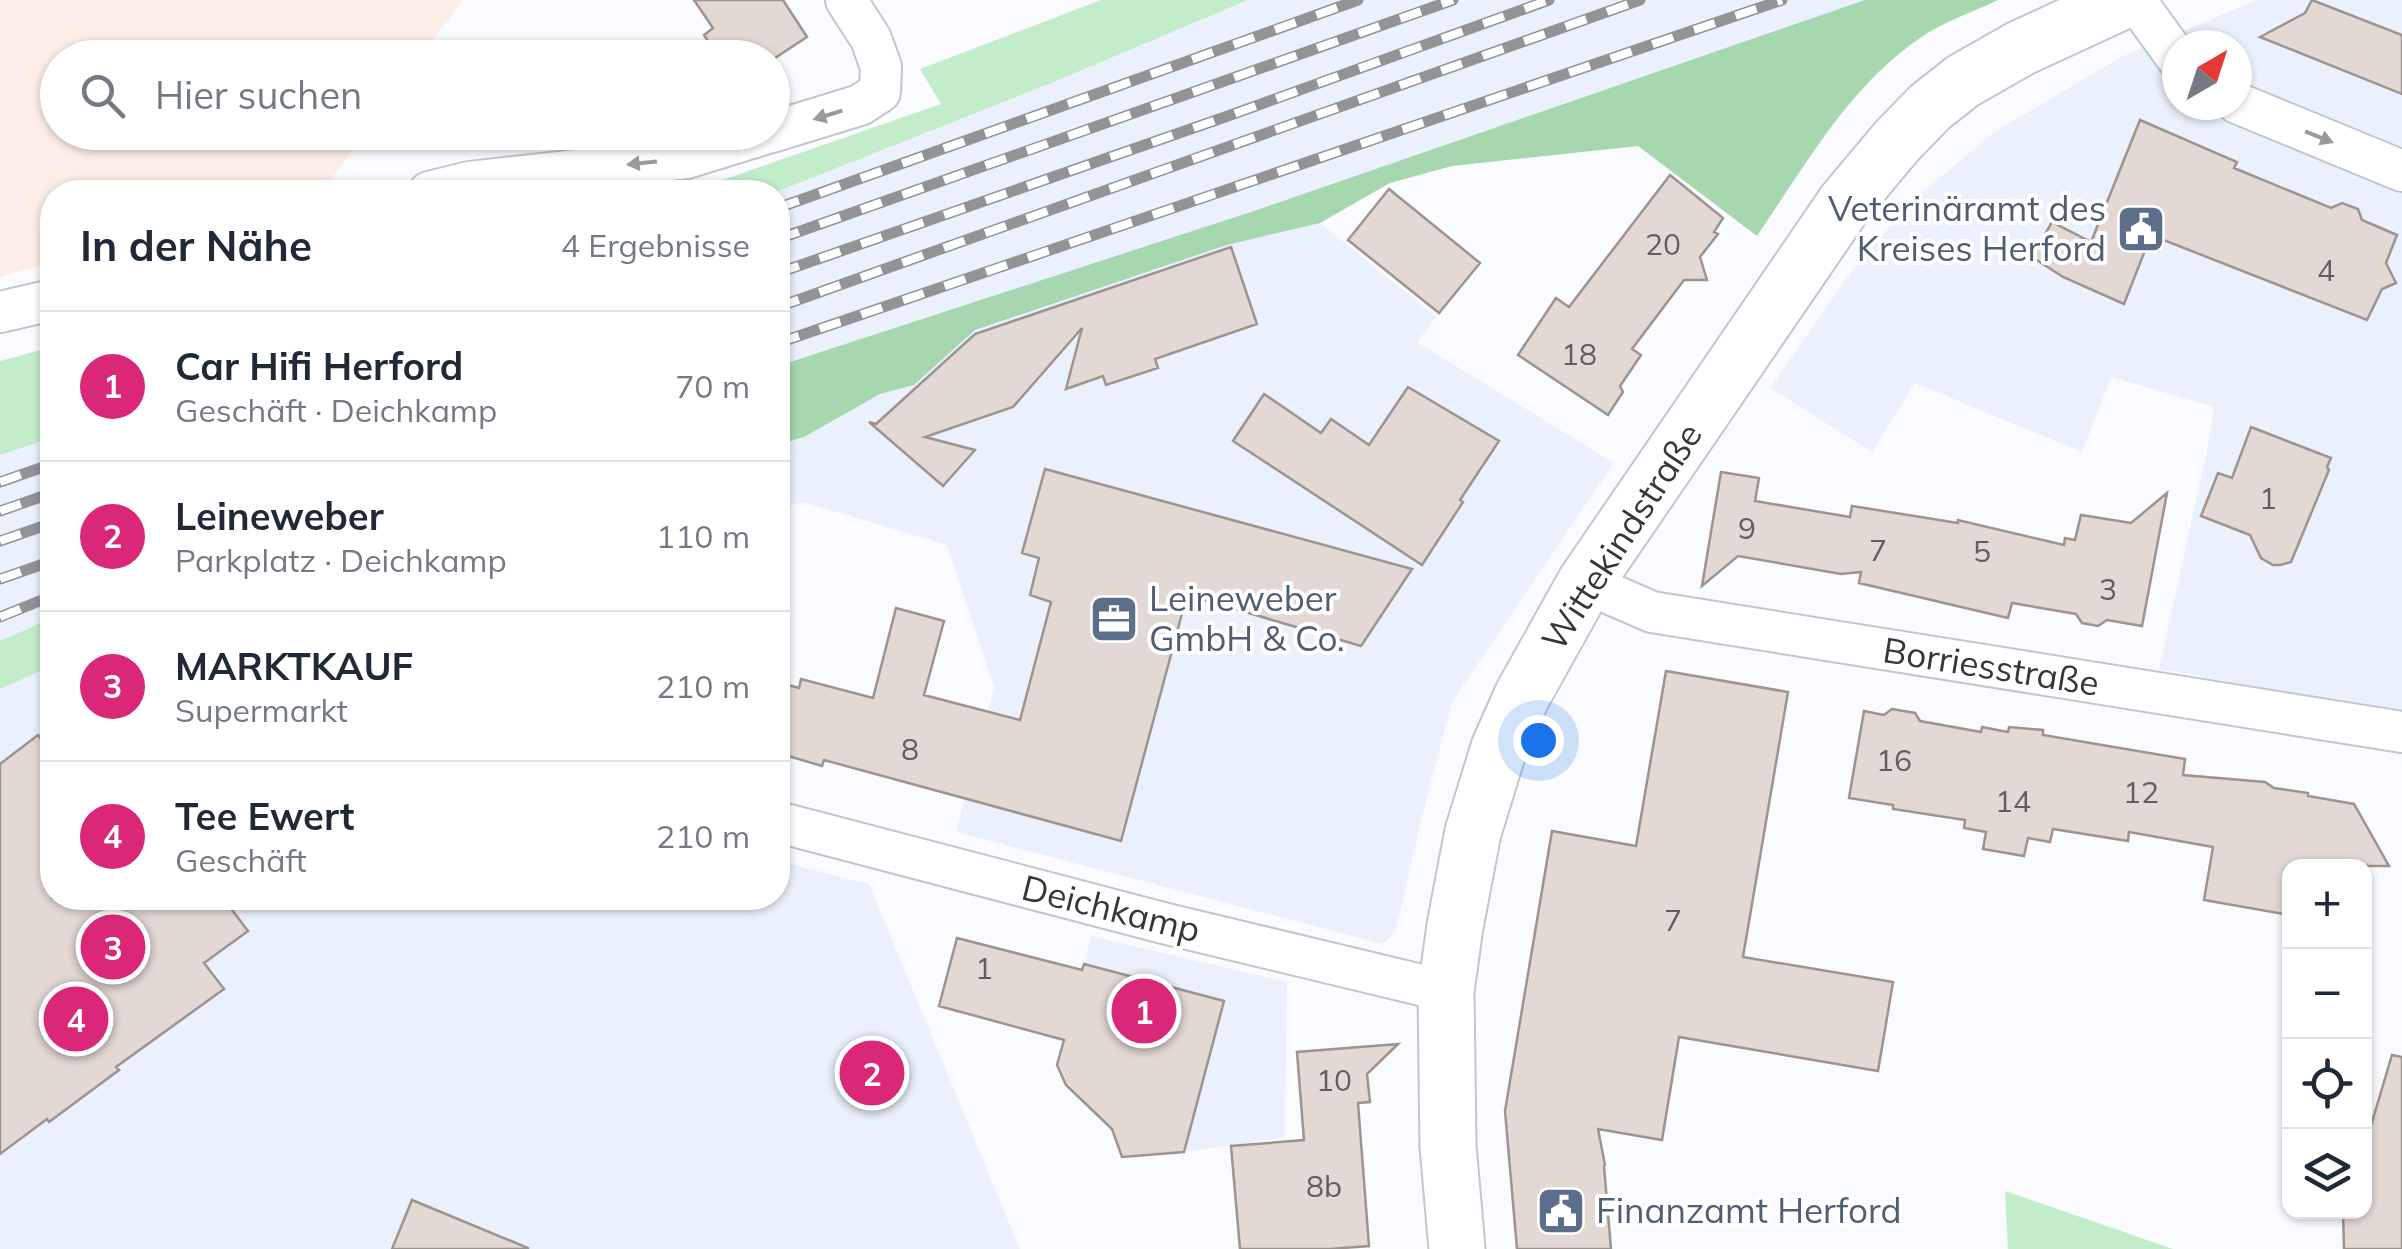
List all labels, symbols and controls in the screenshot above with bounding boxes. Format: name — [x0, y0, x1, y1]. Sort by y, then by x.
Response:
north arrow — [2162, 30, 2252, 120]
search box — [40, 40, 790, 150]
icon: search — [75, 68, 130, 123]
text: Hier suchen — [155, 71, 362, 119]
one-way arrow — [812, 108, 842, 123]
one-way arrow — [2305, 129, 2334, 145]
one-way arrow — [626, 155, 658, 171]
place label: Veterinäramt des Kreises Herford — [1828, 186, 2106, 270]
public building icon: Veterinäramt des Kreises Herford — [2115, 203, 2167, 255]
text: In der Nähe — [80, 219, 312, 272]
text: 4 Ergebnisse — [561, 225, 750, 265]
house number: 20 — [1645, 225, 1681, 263]
house number: 4 — [2317, 251, 2335, 289]
house number: 18 — [1561, 335, 1597, 373]
text: Car Hifi Herford — [175, 342, 463, 390]
text: 1 — [103, 366, 122, 406]
text: 70 m — [675, 366, 750, 406]
text: Geschäft · Deichkamp — [175, 390, 497, 430]
street label: Wittekindstraße — [1531, 415, 1711, 658]
house number: 1 — [2259, 479, 2277, 517]
text: Leineweber — [175, 492, 384, 540]
house number: 9 — [1738, 509, 1756, 547]
text: 2 — [103, 516, 122, 556]
text: 110 m — [656, 516, 750, 556]
house number: 7 — [1869, 531, 1887, 569]
house number: 5 — [1973, 532, 1991, 570]
text: Parkplatz · Deichkamp — [175, 540, 507, 580]
house number: 3 — [2099, 570, 2117, 608]
place label: Leineweber GmbH & Co. — [1149, 576, 1345, 660]
office icon: Leineweber GmbH & Co. — [1088, 593, 1140, 645]
street label: Borriesstraße — [1880, 627, 2102, 705]
text: MARKTKAUF — [175, 642, 413, 690]
text: 3 — [103, 666, 122, 706]
text: 210 m — [656, 666, 750, 706]
text: Supermarkt — [175, 690, 348, 730]
your location — [1513, 715, 1564, 766]
house number: 8 — [901, 730, 919, 768]
house number: 16 — [1876, 741, 1912, 779]
house number: 12 — [2123, 773, 2159, 811]
house number: 14 — [1995, 782, 2031, 820]
text: Tee Ewert — [175, 792, 354, 840]
text: 4 — [103, 816, 122, 856]
text: 210 m — [656, 816, 750, 856]
text: Geschäft — [175, 840, 307, 880]
map controls — [2282, 859, 2372, 1219]
button: + — [2282, 859, 2372, 949]
street label: Deichkamp — [1018, 865, 1205, 951]
house number: 7 — [1664, 901, 1682, 939]
pin: 3 — [80, 910, 146, 984]
house number: 1 — [975, 949, 993, 987]
button: − — [2282, 949, 2372, 1039]
pin: 1 — [1112, 974, 1176, 1048]
pin: 4 — [44, 982, 108, 1056]
pin: 2 — [840, 1036, 904, 1110]
button: locate — [2282, 1039, 2372, 1129]
house number: 10 — [1316, 1061, 1352, 1099]
button: layers — [2282, 1129, 2372, 1219]
house number: 8b — [1306, 1167, 1342, 1205]
public building icon: Finanzamt Herford — [1535, 1185, 1587, 1237]
place label: Finanzamt Herford — [1596, 1188, 1901, 1232]

